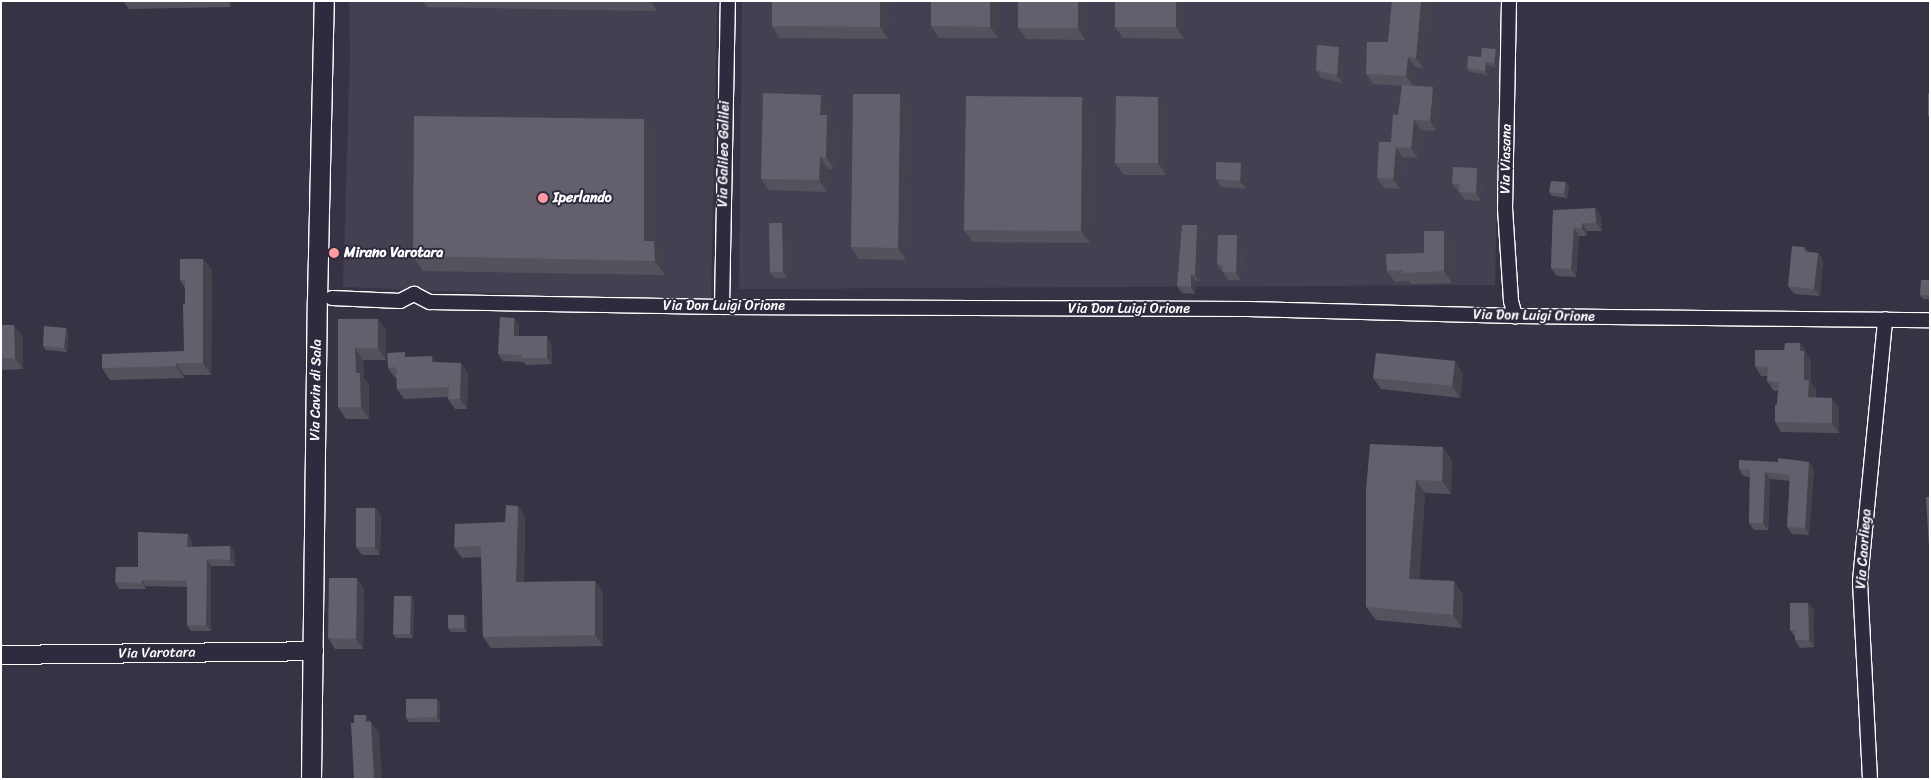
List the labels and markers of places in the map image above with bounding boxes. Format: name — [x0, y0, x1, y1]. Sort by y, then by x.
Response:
place label: Iperlando — [553, 190, 612, 206]
marker: Iperlando — [537, 192, 549, 204]
place label: Mirano Varotara — [344, 245, 443, 261]
marker: Mirano Varotara — [328, 247, 340, 259]

